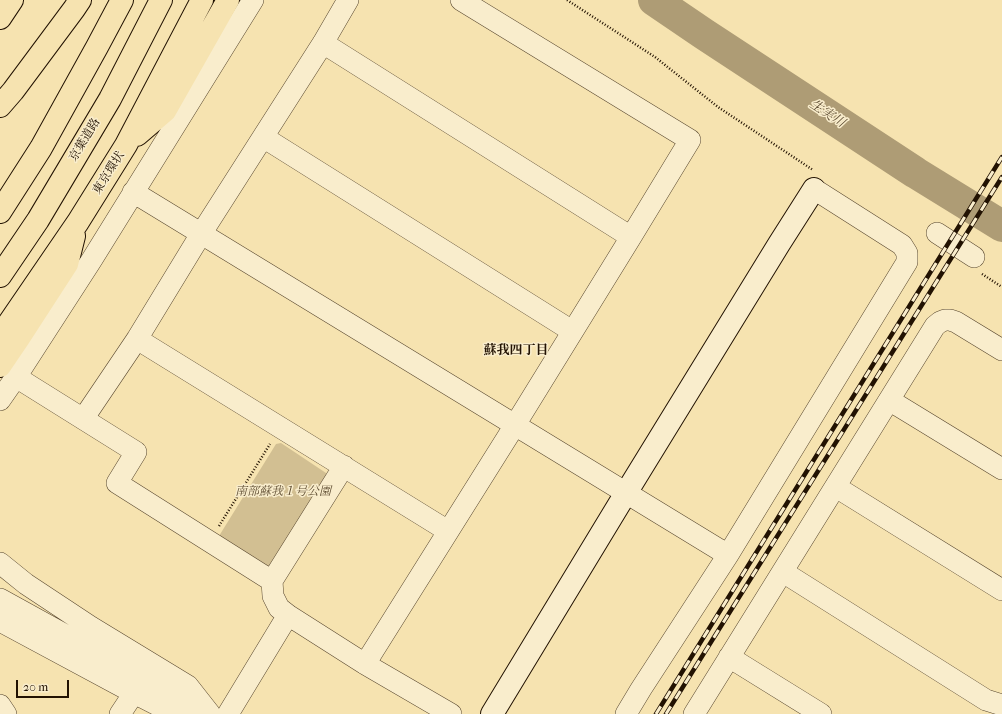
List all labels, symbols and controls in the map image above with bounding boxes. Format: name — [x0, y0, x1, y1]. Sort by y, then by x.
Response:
water label: 生実川 — [806, 97, 848, 131]
street label: 京葉道路 — [66, 116, 104, 164]
street label: 東京環状 — [90, 149, 128, 197]
district label: 蘇我四丁目 — [484, 343, 548, 359]
park label: 南部蘇我１号公園 — [235, 485, 331, 499]
scale bar — [18, 672, 71, 698]
text: 20 m — [23, 680, 48, 694]

